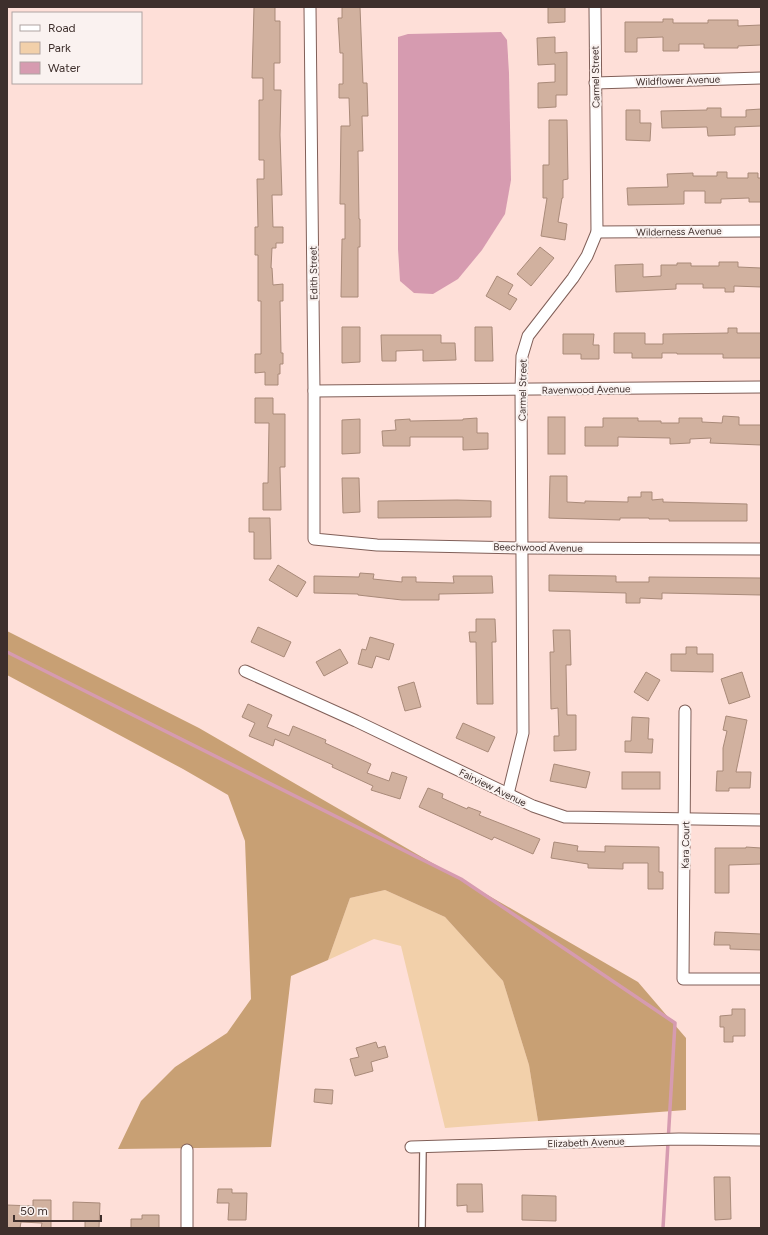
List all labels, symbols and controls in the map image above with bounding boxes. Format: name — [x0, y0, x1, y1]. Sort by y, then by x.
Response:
legend — [12, 12, 142, 84]
text: Road — [48, 21, 76, 35]
text: Park — [48, 41, 71, 55]
street label: Carmel Street — [588, 46, 603, 108]
text: Water — [48, 61, 80, 75]
street label: Wildflower Avenue — [636, 73, 721, 88]
street label: Wilderness Avenue — [636, 224, 722, 239]
street label: Edith Street — [307, 246, 320, 300]
street label: Carmel Street — [515, 359, 530, 421]
street label: Ravenwood Avenue — [541, 382, 631, 397]
street label: Beechwood Avenue — [493, 540, 583, 555]
street label: Fairview Avenue — [457, 766, 529, 810]
street label: Kara Court — [679, 821, 692, 869]
street label: Elizabeth Avenue — [547, 1135, 625, 1150]
scale bar — [14, 1197, 101, 1223]
text: 50 m — [20, 1204, 48, 1218]

